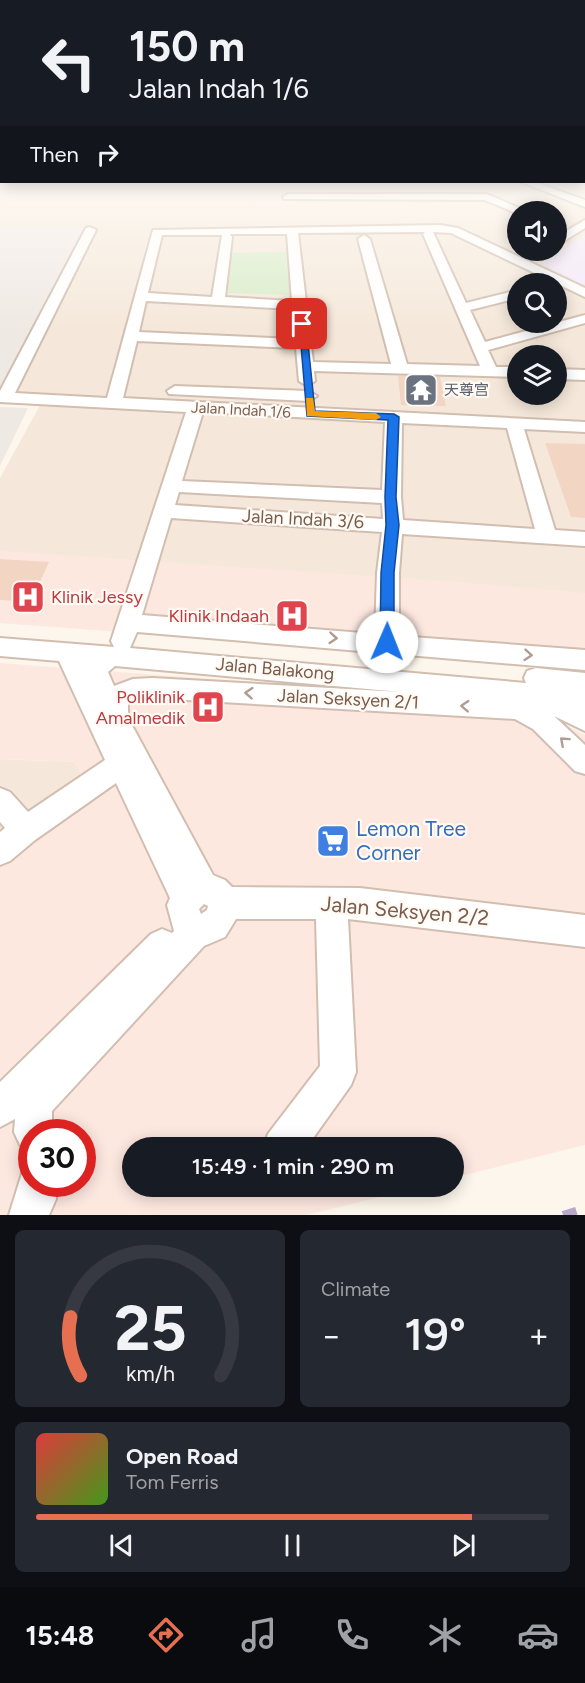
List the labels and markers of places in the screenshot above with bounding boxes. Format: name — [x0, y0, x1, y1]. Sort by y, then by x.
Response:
pin — [276, 298, 327, 349]
temple icon: 天尊宫 — [403, 372, 439, 408]
place label: 天尊宫 — [444, 381, 489, 399]
hospital icon: Klinik Jessy — [10, 579, 46, 615]
place label: Klinik Jessy — [51, 586, 143, 608]
hospital icon: Klinik Indaah — [274, 598, 310, 634]
place label: Klinik Indaah — [169, 605, 269, 627]
place label: Poliklinik Amalmedik — [96, 686, 185, 729]
hospital icon: Poliklinik Amalmedik — [190, 689, 226, 725]
place label: Lemon Tree Corner — [356, 816, 466, 865]
supermarket icon: Lemon Tree Corner — [315, 823, 351, 859]

